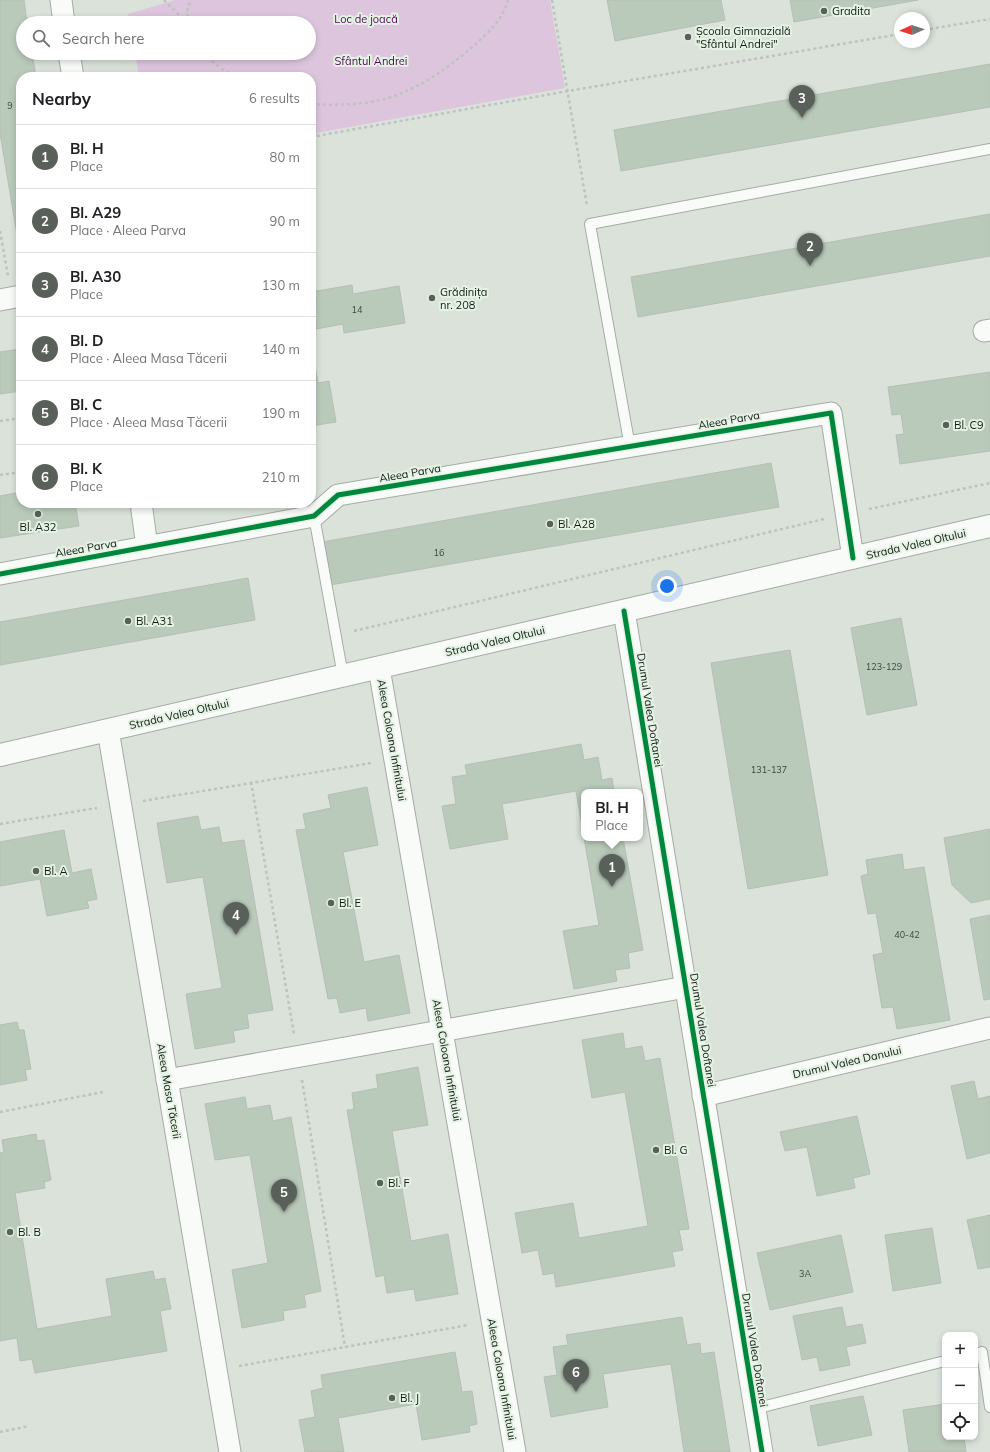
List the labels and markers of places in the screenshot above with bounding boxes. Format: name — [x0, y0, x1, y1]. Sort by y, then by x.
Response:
place label: Gradita — [832, 4, 870, 18]
marker: Gradita — [819, 6, 829, 16]
place label: Școala Gimnazială "Sfântul Andrei" — [696, 24, 791, 51]
marker: Școala Gimnazială "Sfântul Andrei" — [683, 32, 693, 42]
pin: 3 — [789, 85, 815, 118]
pin: 2 — [797, 233, 823, 266]
place label: Grădinița nr. 208 — [440, 285, 487, 312]
marker: Grădinița nr. 208 — [427, 293, 437, 303]
place label: Bl. C9 — [954, 418, 984, 432]
marker: Bl. C9 — [941, 420, 951, 430]
marker: Bl. A32 — [33, 509, 43, 519]
place label: Bl. A28 — [558, 517, 595, 531]
marker: Bl. A28 — [545, 519, 555, 529]
place label: Bl. A32 — [20, 520, 57, 534]
place label: Bl. A31 — [136, 614, 173, 628]
marker: Bl. A31 — [123, 616, 133, 626]
pin: 1 — [599, 854, 625, 887]
place label: Bl. A — [44, 864, 68, 878]
marker: Bl. A — [31, 866, 41, 876]
place label: Bl. E — [339, 896, 361, 910]
marker: Bl. E — [326, 898, 336, 908]
pin: 4 — [223, 902, 249, 935]
place label: Bl. G — [664, 1143, 688, 1157]
marker: Bl. G — [651, 1145, 661, 1155]
place label: Bl. F — [388, 1176, 410, 1190]
marker: Bl. F — [375, 1178, 385, 1188]
pin: 5 — [271, 1179, 297, 1212]
place label: Bl. B — [18, 1225, 41, 1239]
marker: Bl. B — [5, 1227, 15, 1237]
pin: 6 — [563, 1359, 589, 1392]
place label: Bl. J — [400, 1391, 419, 1405]
marker: Bl. J — [387, 1393, 397, 1403]

